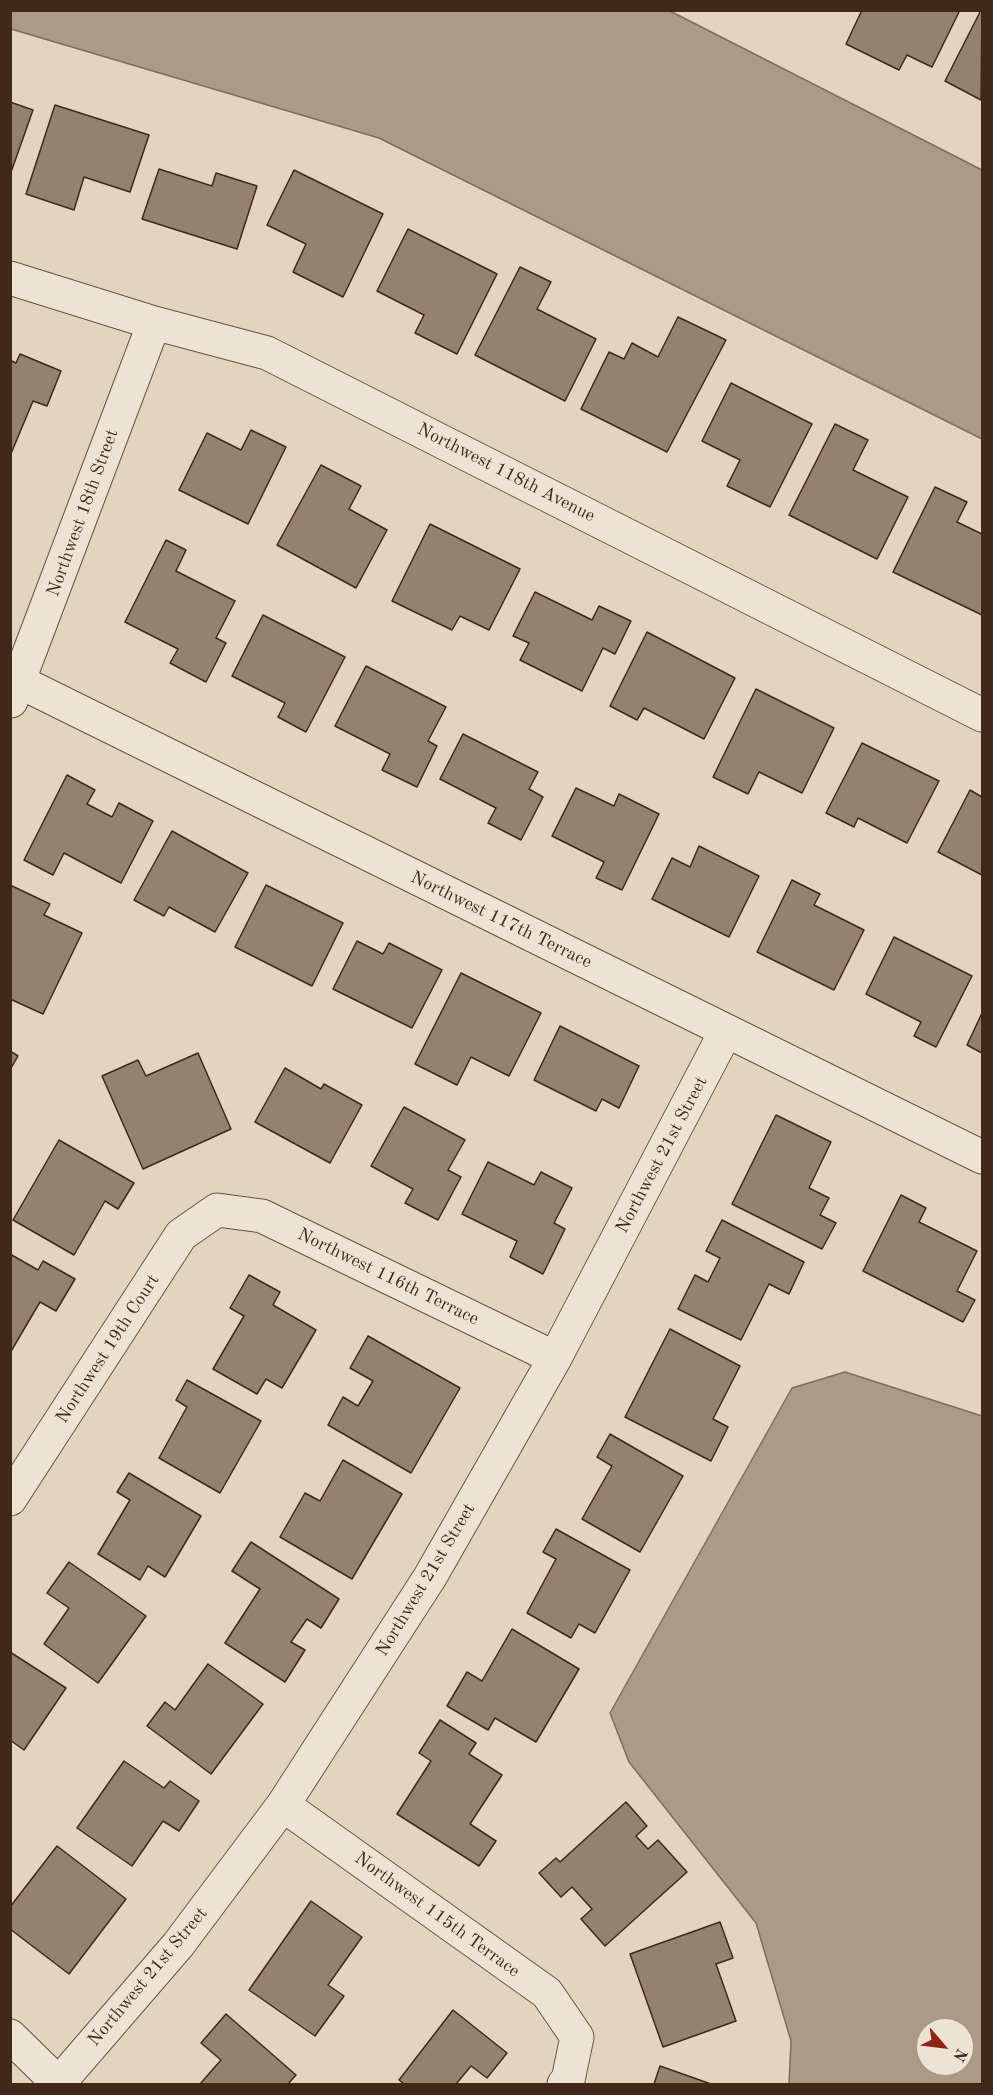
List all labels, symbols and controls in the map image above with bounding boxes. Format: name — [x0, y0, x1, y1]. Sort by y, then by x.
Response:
street label: Northwest 118th Avenue — [414, 419, 598, 527]
street label: Northwest 18th Street — [43, 426, 123, 600]
street label: Northwest 117th Terrace — [407, 867, 595, 973]
street label: Northwest 21st Street — [611, 1073, 713, 1237]
street label: Northwest 116th Terrace — [294, 1224, 482, 1330]
street label: Northwest 19th Court — [52, 1271, 164, 1427]
street label: Northwest 21st Street — [372, 1500, 480, 1660]
street label: Northwest 115th Terrace — [350, 1848, 524, 1982]
street label: Northwest 21st Street — [84, 1903, 212, 2051]
north arrow — [915, 2017, 975, 2077]
text: N — [949, 2045, 969, 2064]

